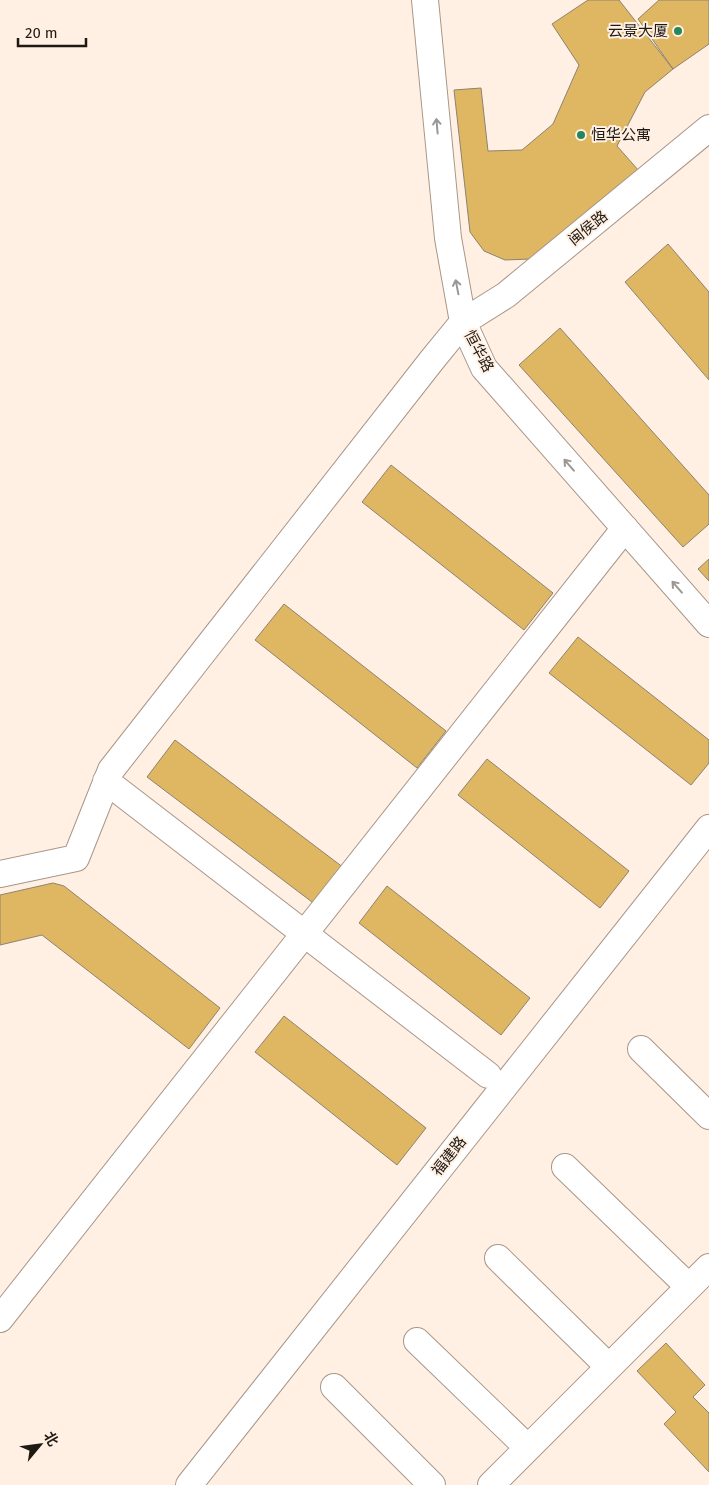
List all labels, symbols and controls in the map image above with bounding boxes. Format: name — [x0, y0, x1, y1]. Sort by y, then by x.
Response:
scale bar — [18, 15, 85, 47]
place label: 云景大厦 — [608, 22, 668, 40]
text: 20 m — [25, 24, 58, 42]
marker: 云景大厦 — [672, 25, 684, 37]
one-way arrow — [432, 118, 442, 134]
place label: 恒华公寓 — [591, 126, 651, 144]
marker: 恒华公寓 — [575, 129, 587, 141]
street label: 闽侯路 — [565, 207, 611, 249]
one-way arrow — [451, 280, 461, 296]
street label: 恒华路 — [460, 327, 498, 375]
one-way arrow — [564, 459, 575, 472]
one-way arrow — [672, 581, 683, 594]
street label: 福建路 — [428, 1133, 470, 1179]
north arrow — [15, 1420, 65, 1470]
text: 北 — [40, 1429, 62, 1449]

